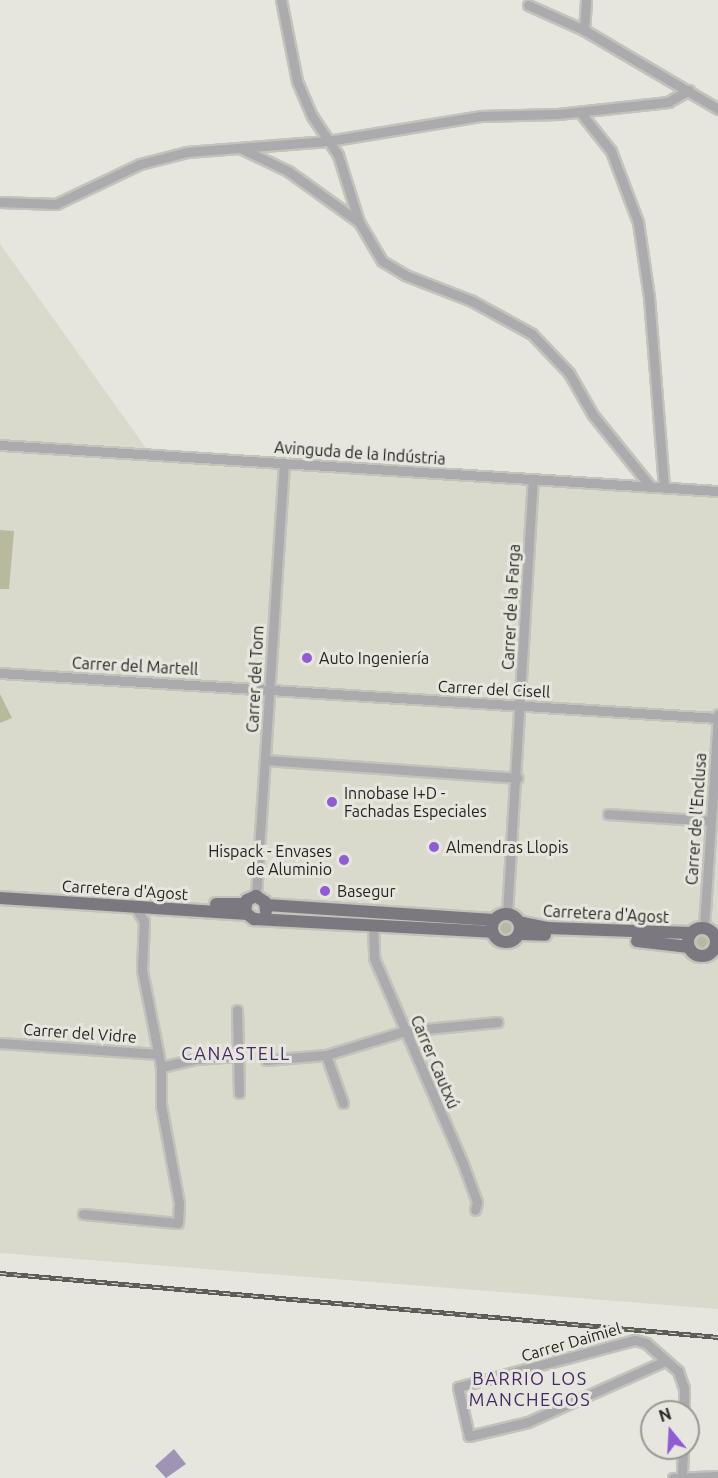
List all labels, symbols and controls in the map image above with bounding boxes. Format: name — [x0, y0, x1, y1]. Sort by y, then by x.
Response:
street label: Avinguda de la Indústria — [274, 437, 446, 469]
street label: Carrer de la Farga — [498, 543, 524, 671]
street label: Carrer del Torn — [243, 625, 267, 733]
place label: Auto Ingeniería — [319, 648, 429, 668]
marker: Auto Ingeniería — [300, 651, 314, 665]
street label: Carrer del Martell — [71, 653, 199, 679]
street label: Carrer del Cisell — [437, 676, 551, 702]
street label: Carrer de l'Enclusa — [682, 752, 710, 886]
place label: Innobase I+D - Fachadas Especiales — [344, 783, 487, 821]
marker: Innobase I+D - Fachadas Especiales — [325, 795, 339, 809]
place label: Almendras Llopis — [446, 837, 568, 857]
marker: Almendras Llopis — [427, 840, 441, 854]
place label: Hispack - Envases de Aluminio — [208, 841, 332, 879]
marker: Hispack - Envases de Aluminio — [337, 853, 351, 867]
street label: Carretera d'Agost — [61, 876, 189, 904]
place label: Basegur — [337, 881, 396, 901]
marker: Basegur — [318, 884, 332, 898]
street label: Carretera d'Agost — [542, 901, 670, 927]
street label: Carrer Cautxú — [407, 1012, 463, 1112]
street label: Carrer del Vidre — [23, 1019, 137, 1047]
district label: CANASTELL — [181, 1042, 291, 1064]
street label: Carrer Daimiel — [519, 1319, 623, 1365]
district label: BARRIO LOS MANCHEGOS — [469, 1368, 591, 1410]
north arrow — [640, 1400, 700, 1460]
text: N — [657, 1404, 674, 1425]

